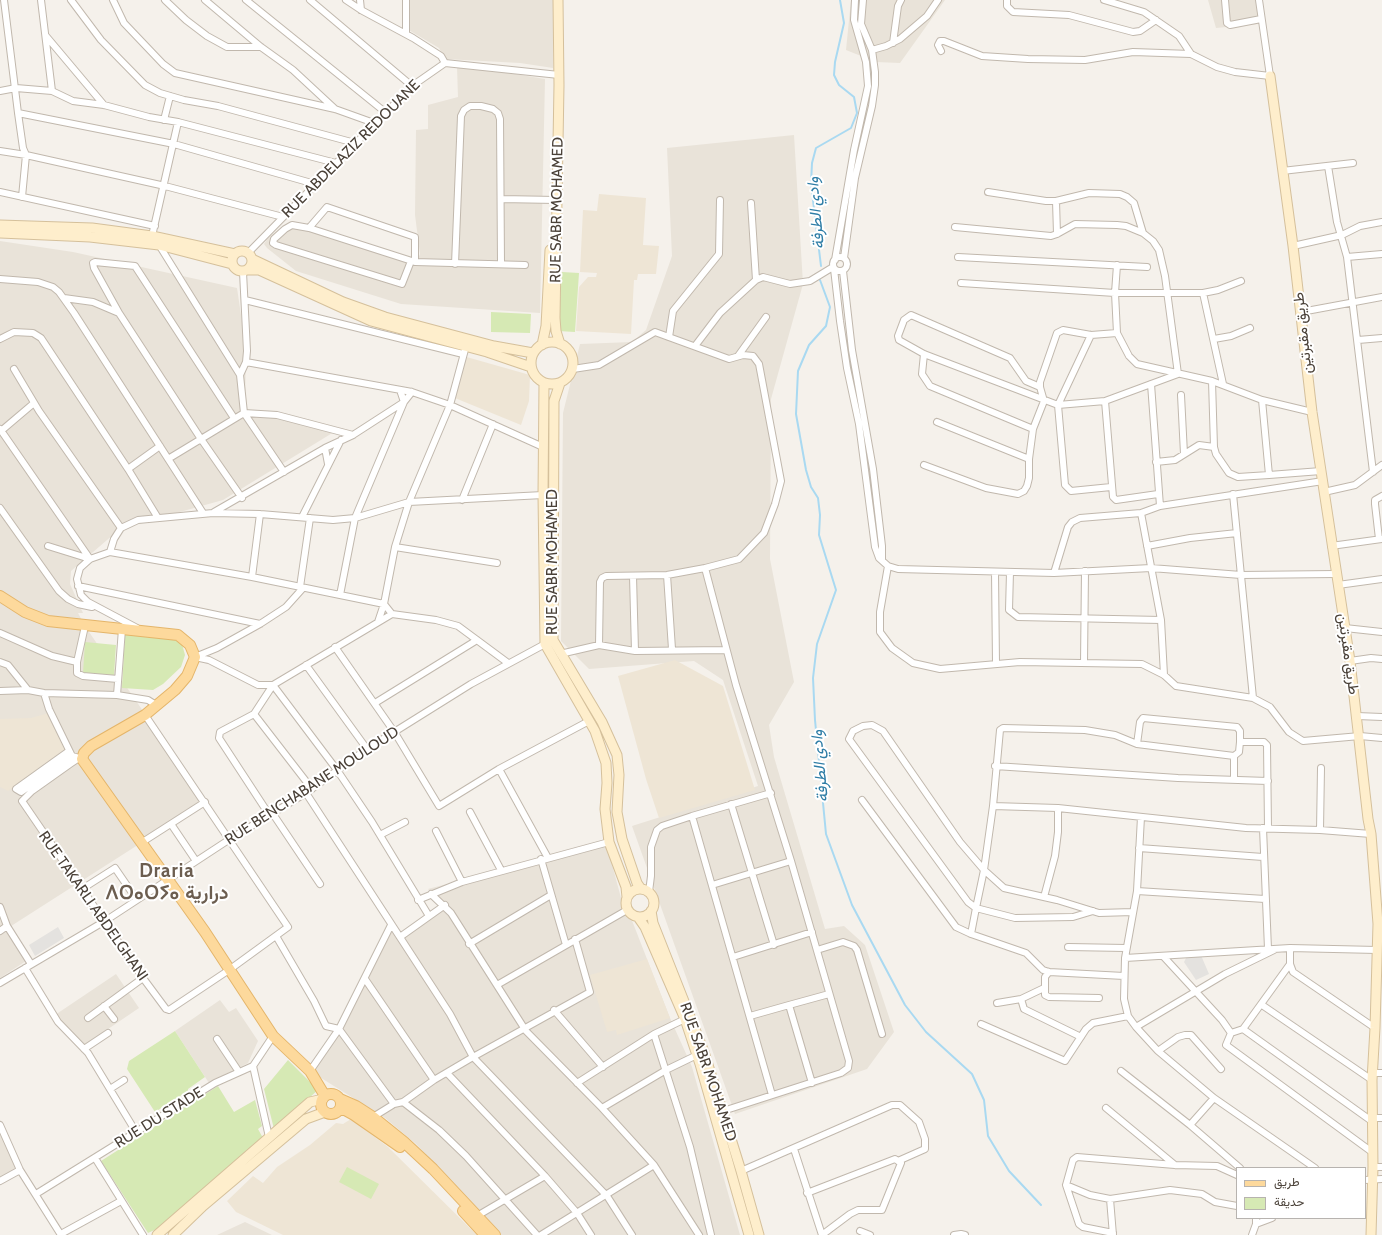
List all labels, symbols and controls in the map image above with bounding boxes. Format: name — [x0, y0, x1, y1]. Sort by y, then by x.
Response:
street label: RUE ABDELAZIZ REDOUANE — [278, 76, 424, 222]
street label: RUE SABR MOHAMED — [547, 137, 567, 283]
water label: وادي الطرفة — [803, 176, 829, 250]
street label: طريق مقبرتين — [1290, 291, 1316, 375]
street label: RUE SABR MOHAMED — [544, 489, 562, 635]
street label: طريق مقبرتين — [1333, 612, 1363, 696]
street label: RUE BENCHABANE MOULOUD — [222, 723, 402, 849]
water label: وادي الطرفة — [807, 729, 833, 803]
street label: RUE TAKARLI ABDELGHANI — [34, 828, 152, 984]
district label: Draria ⴷⵔⴰⵔⵢⴰ درارية — [109, 860, 225, 904]
street label: RUE SABR MOHAMED — [676, 1000, 740, 1144]
street label: RUE DU STADE — [111, 1084, 207, 1152]
legend — [1236, 1167, 1366, 1219]
text: طريق — [1274, 1174, 1299, 1189]
text: حديقة — [1274, 1194, 1304, 1209]

